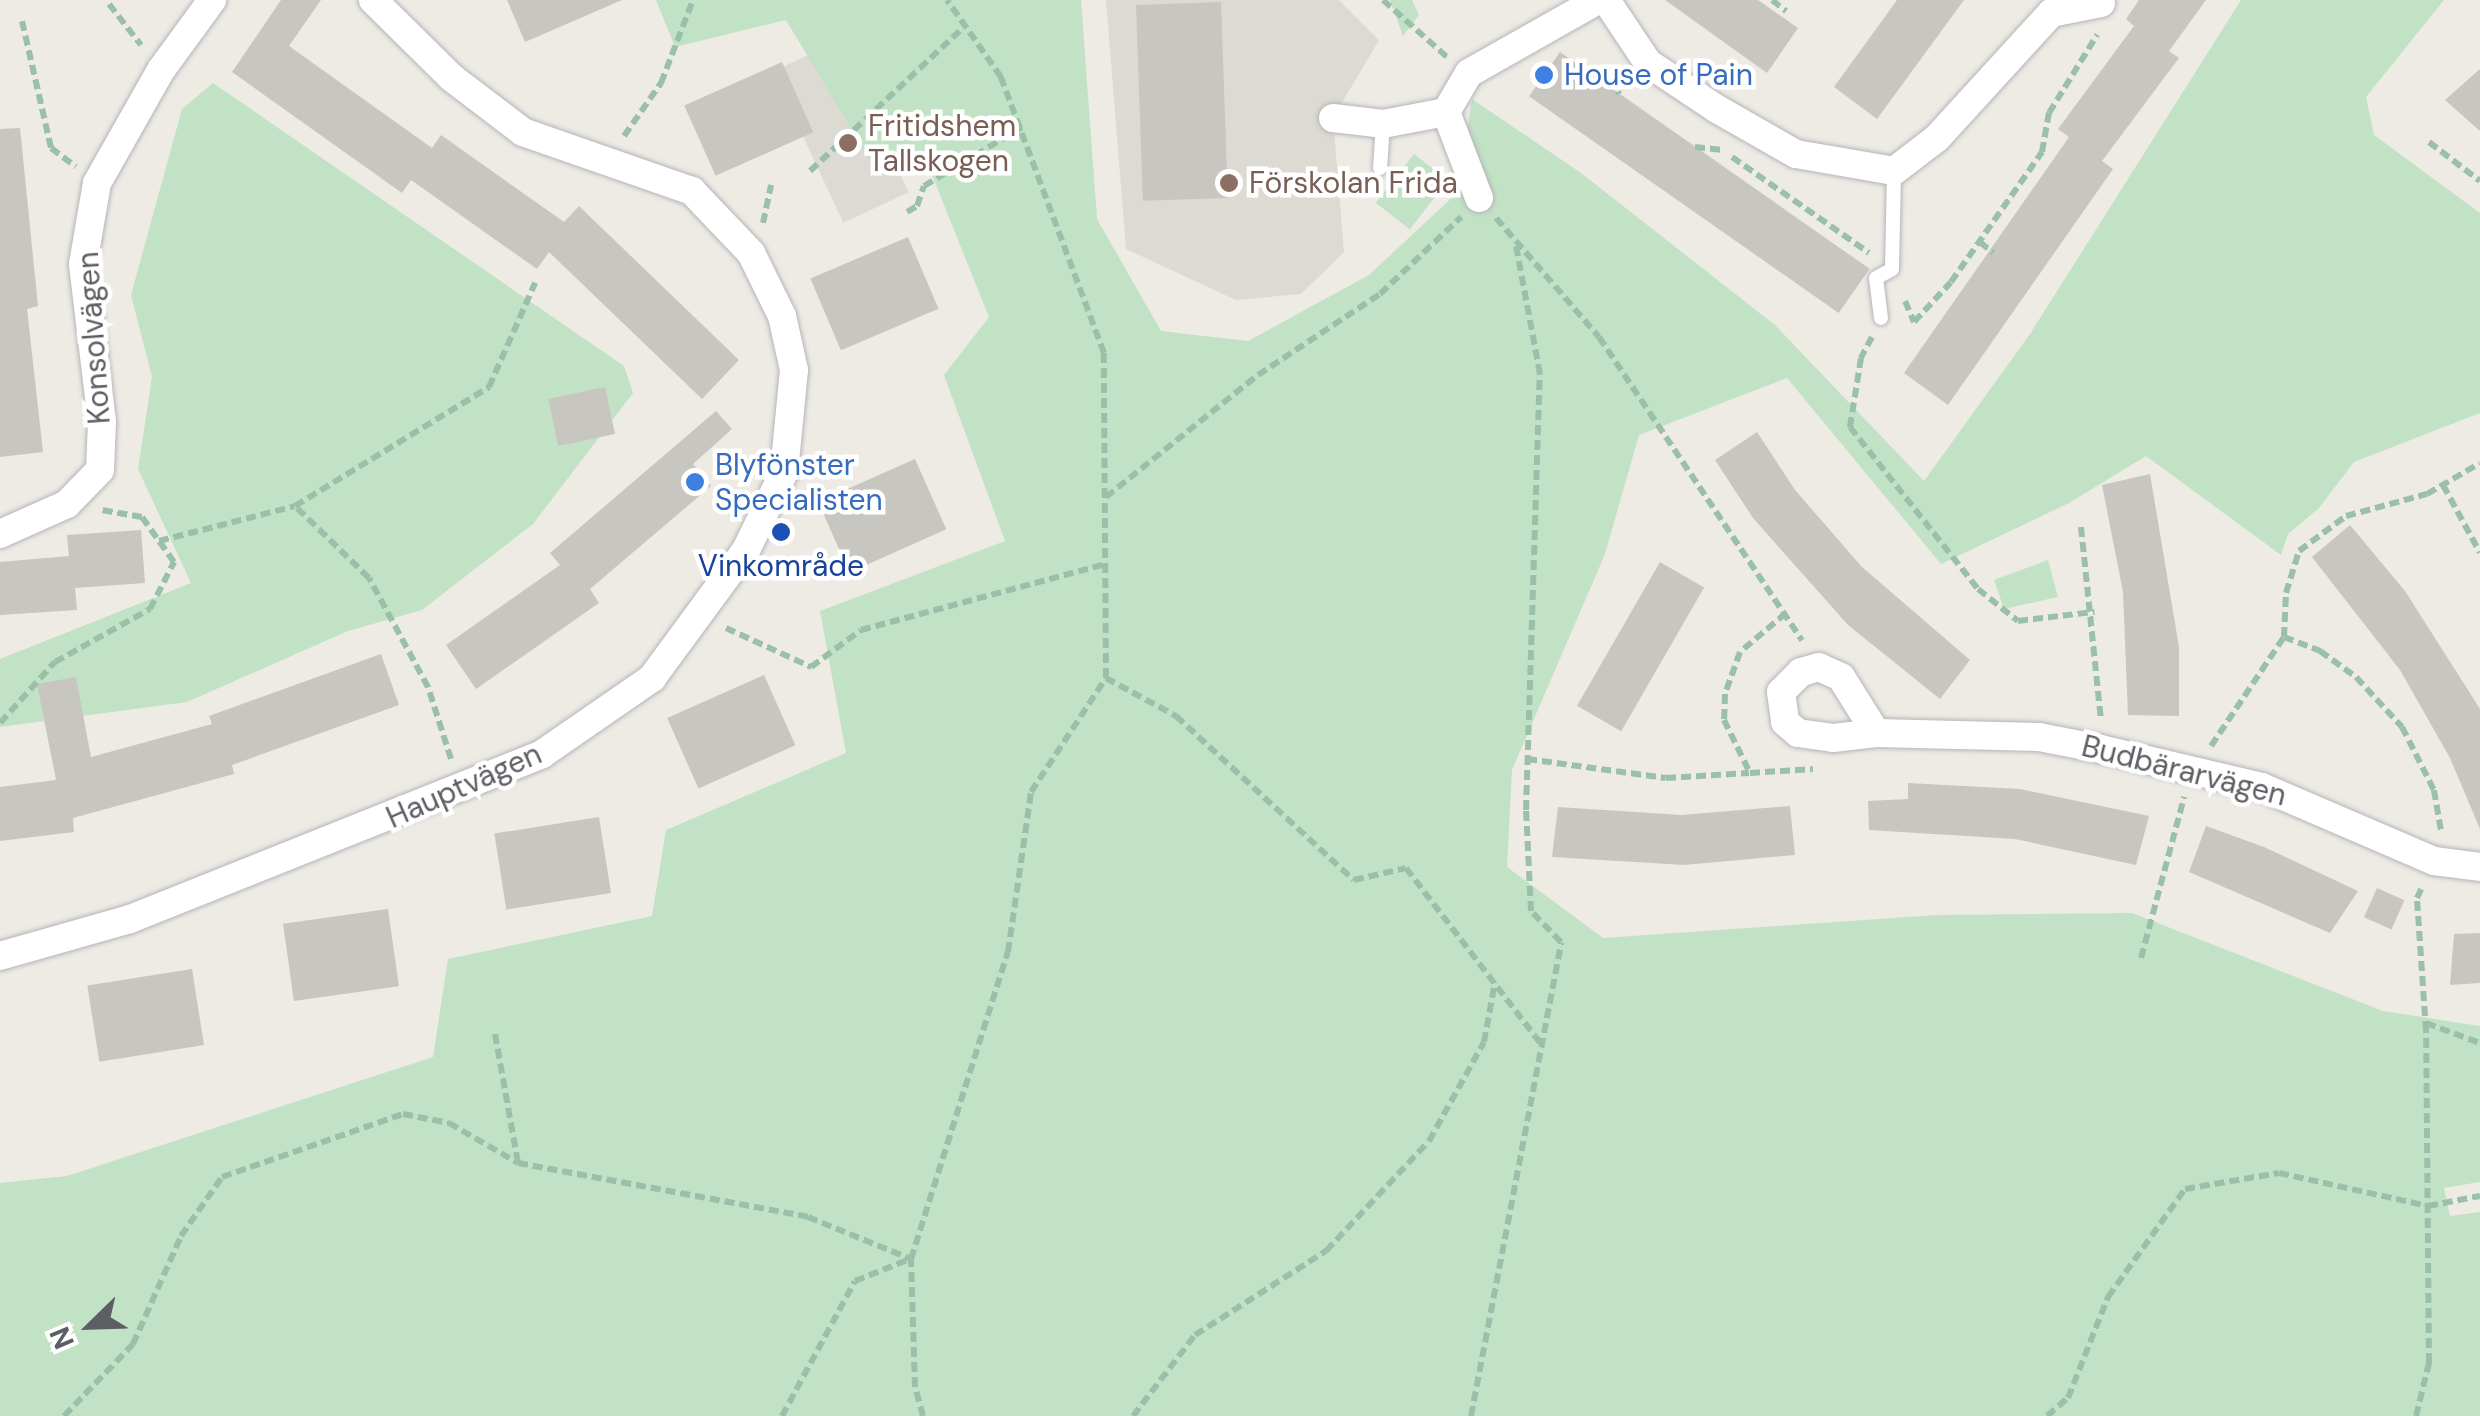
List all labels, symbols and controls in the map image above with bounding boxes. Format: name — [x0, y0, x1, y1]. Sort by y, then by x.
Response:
place label: House of Pain — [1564, 57, 1753, 93]
marker: House of Pain — [1533, 64, 1555, 86]
place label: Fritidshem Tallskogen — [868, 108, 1016, 178]
marker: Fritidshem Tallskogen — [837, 132, 859, 154]
place label: Förskolan Frida — [1249, 165, 1458, 201]
marker: Förskolan Frida — [1218, 172, 1240, 194]
street label: Konsolvägen — [70, 251, 118, 425]
place label: Blyfönster Specialisten — [715, 447, 883, 518]
marker: Blyfönster Specialisten — [684, 471, 706, 493]
marker: Vinkområde — [770, 521, 792, 543]
place label: Vinkområde — [698, 548, 864, 584]
street label: Budbärarvägen — [2078, 728, 2290, 814]
street label: Hauptvägen — [381, 736, 547, 836]
north arrow — [40, 1276, 140, 1376]
text: N — [41, 1321, 83, 1355]

